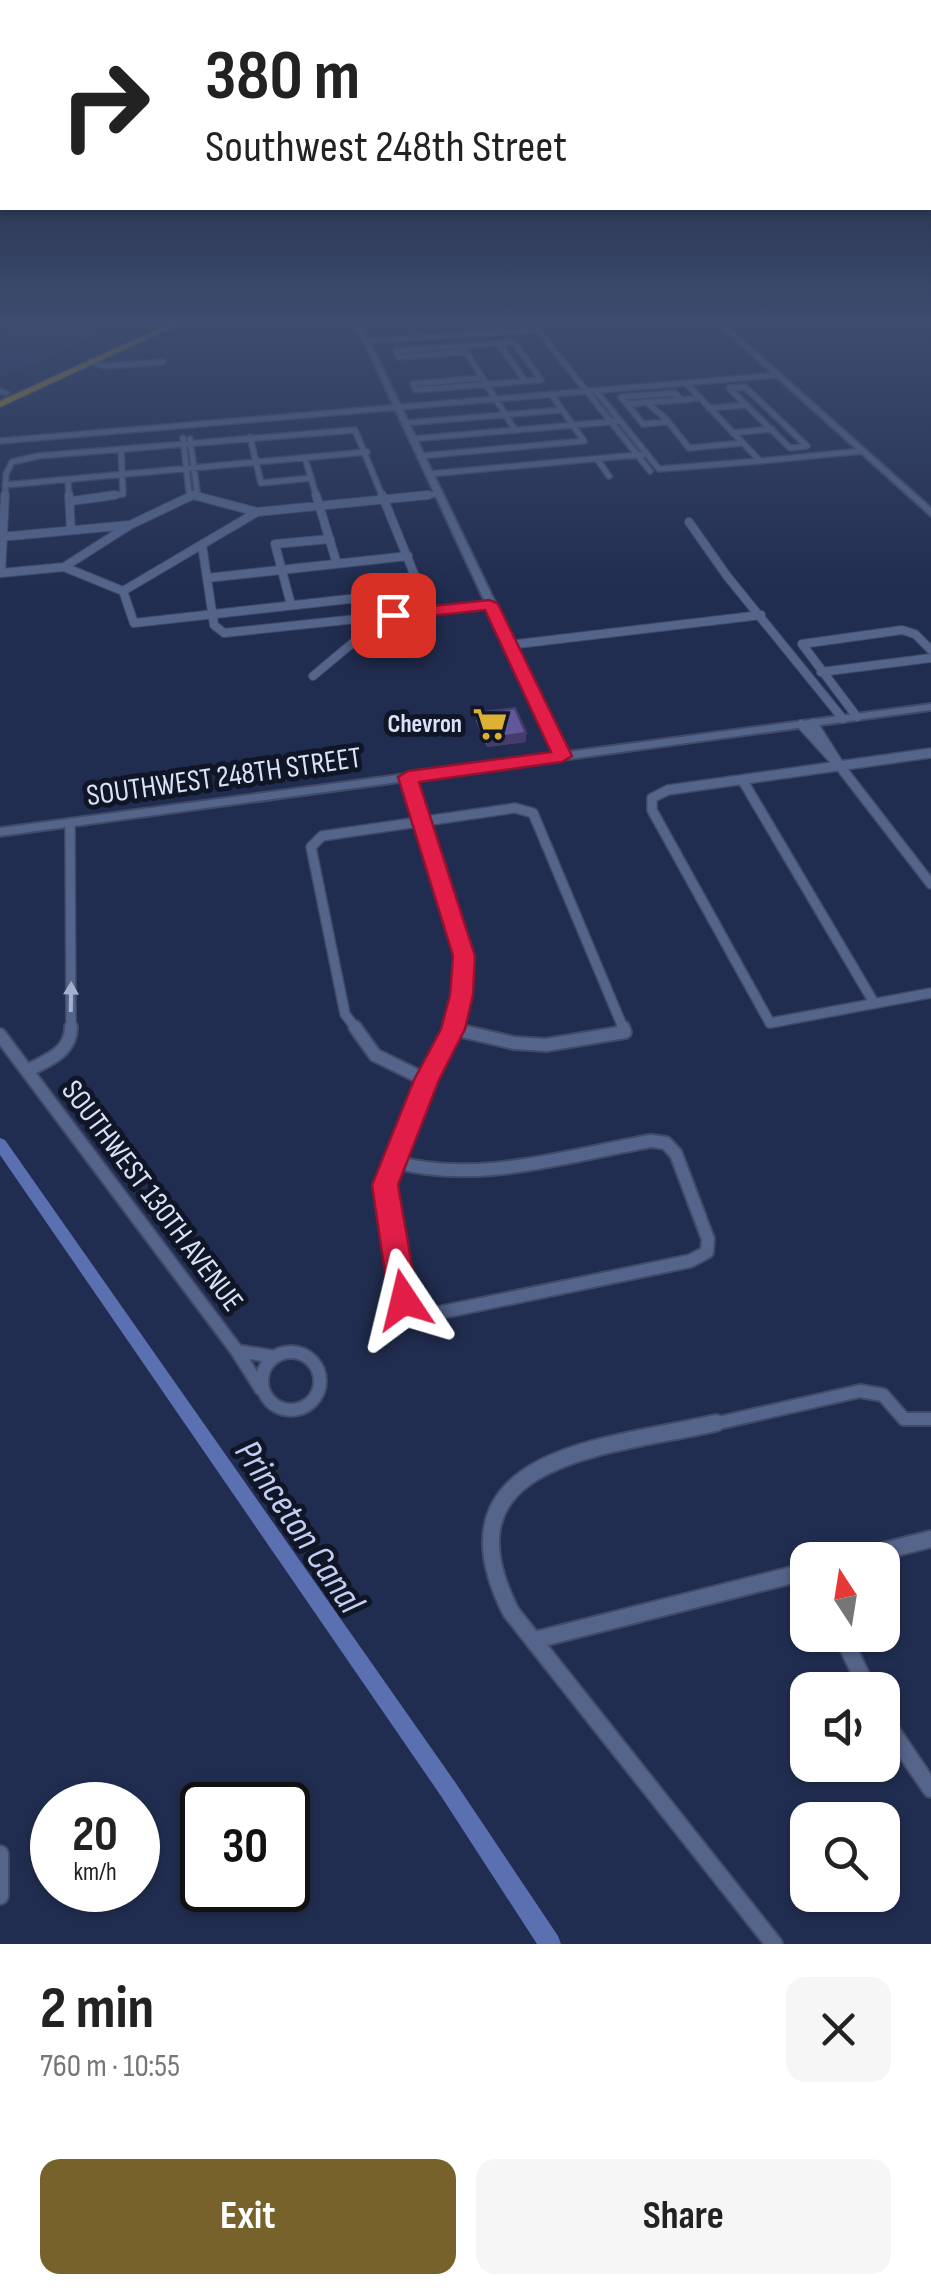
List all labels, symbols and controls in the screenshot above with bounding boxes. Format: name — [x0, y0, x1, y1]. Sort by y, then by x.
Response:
text: 380 m — [205, 35, 360, 119]
icon: right — [40, 40, 170, 170]
text: Southwest 248th Street — [205, 120, 567, 175]
pin — [351, 573, 436, 658]
icon: arrive — [366, 588, 421, 643]
supermarket icon: Chevron — [471, 705, 509, 743]
place label: Chevron — [388, 709, 462, 740]
street label: SOUTHWEST 248TH STREET — [84, 740, 364, 814]
one-way arrow — [63, 981, 79, 1013]
street label: SOUTHWEST 130TH AVENUE — [54, 1074, 250, 1318]
position arrow — [352, 1248, 456, 1352]
water label: Princeton Canal — [225, 1432, 374, 1623]
north arrow — [790, 1542, 900, 1652]
map controls — [790, 1542, 900, 1912]
button: sound — [790, 1672, 900, 1782]
speed limit sign: 30 — [180, 1782, 310, 1912]
button: search — [790, 1802, 900, 1912]
text: 20 — [72, 1805, 118, 1865]
text: km/h — [73, 1857, 117, 1888]
text: 2 min — [40, 1973, 154, 2045]
button: close — [786, 1977, 891, 2082]
text: 760 m · 10:55 — [40, 2047, 180, 2086]
button: Exit — [40, 2159, 456, 2274]
button: Share — [476, 2159, 891, 2274]

